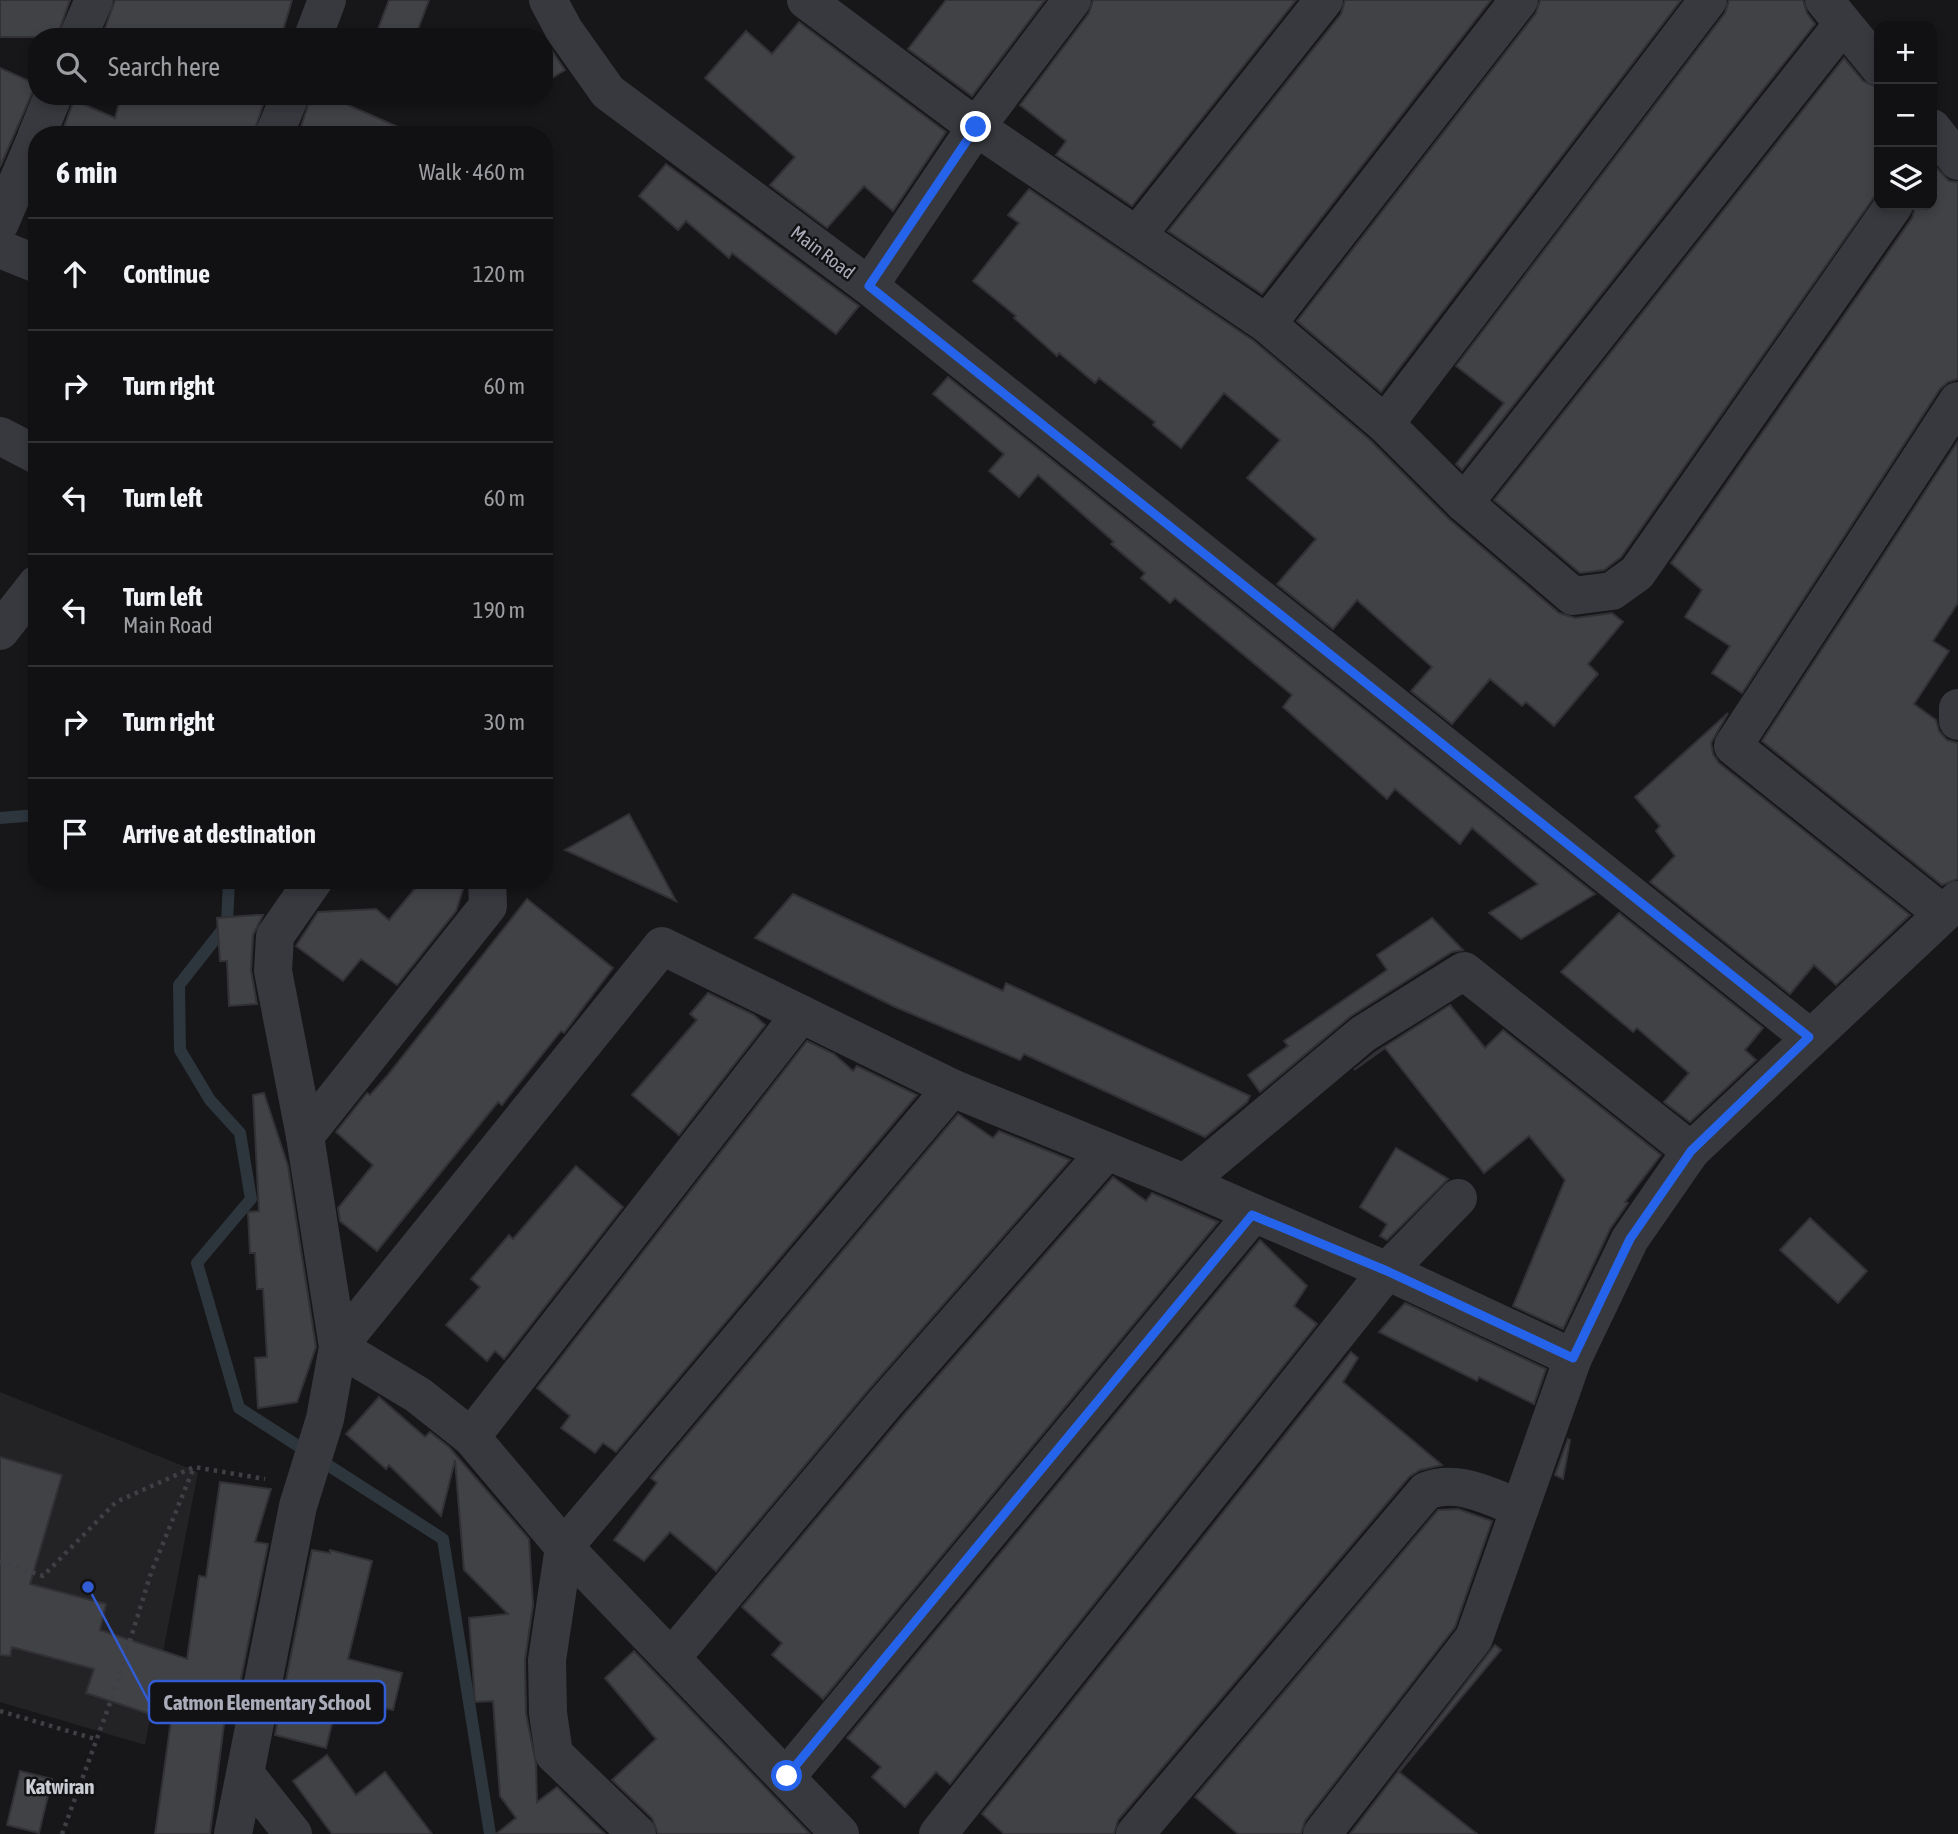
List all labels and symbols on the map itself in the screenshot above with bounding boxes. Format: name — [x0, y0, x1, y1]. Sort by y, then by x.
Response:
route end — [960, 111, 991, 142]
street label: Main Road — [787, 221, 859, 283]
callout: Catmon Elementary School — [149, 1681, 385, 1723]
text: Catmon Elementary School — [163, 1690, 371, 1714]
route start — [771, 1760, 802, 1791]
district label: Katwiran — [26, 1774, 94, 1798]

